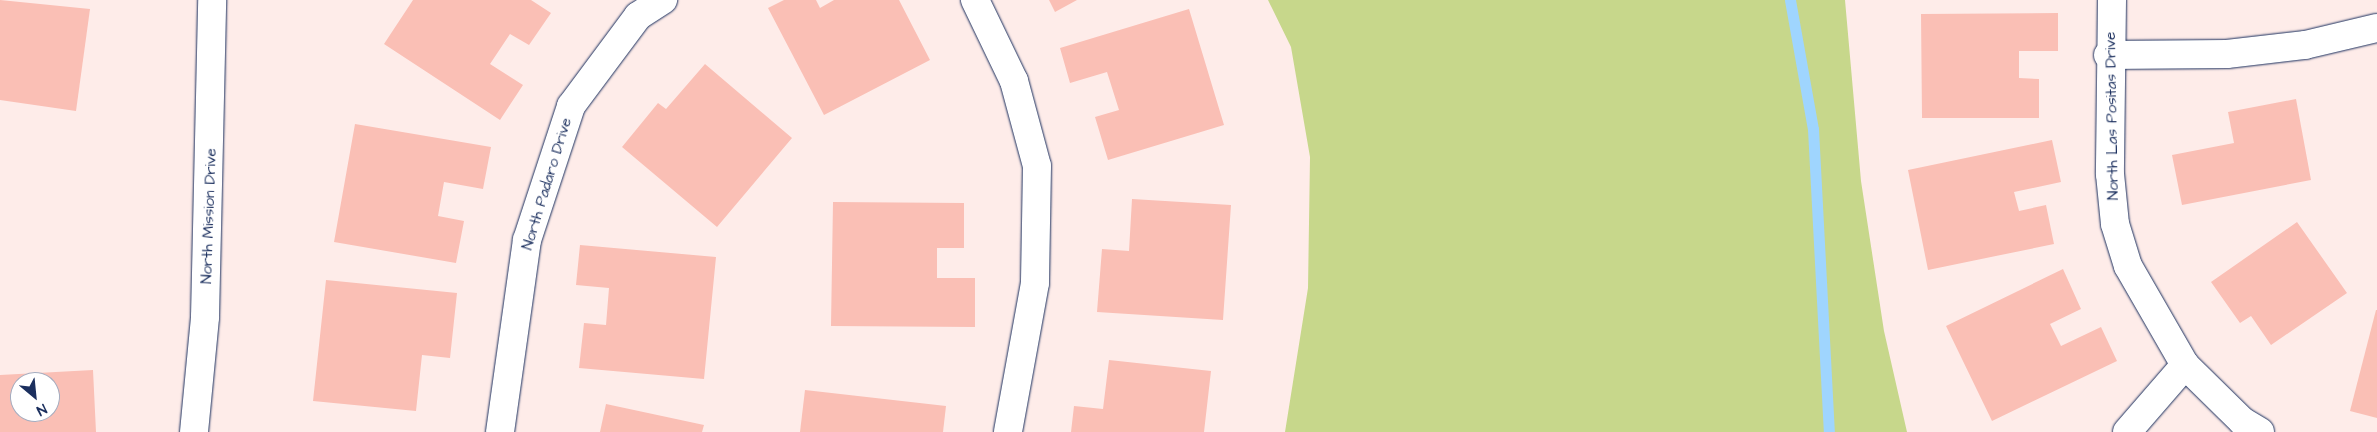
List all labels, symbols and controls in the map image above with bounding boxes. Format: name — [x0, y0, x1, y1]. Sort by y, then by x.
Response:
street label: North Las Positas Drive — [2102, 32, 2122, 200]
street label: North Padaro Drive — [518, 116, 576, 252]
street label: North Mission Drive — [198, 148, 220, 284]
north arrow — [10, 372, 60, 422]
text: N — [33, 398, 50, 420]

